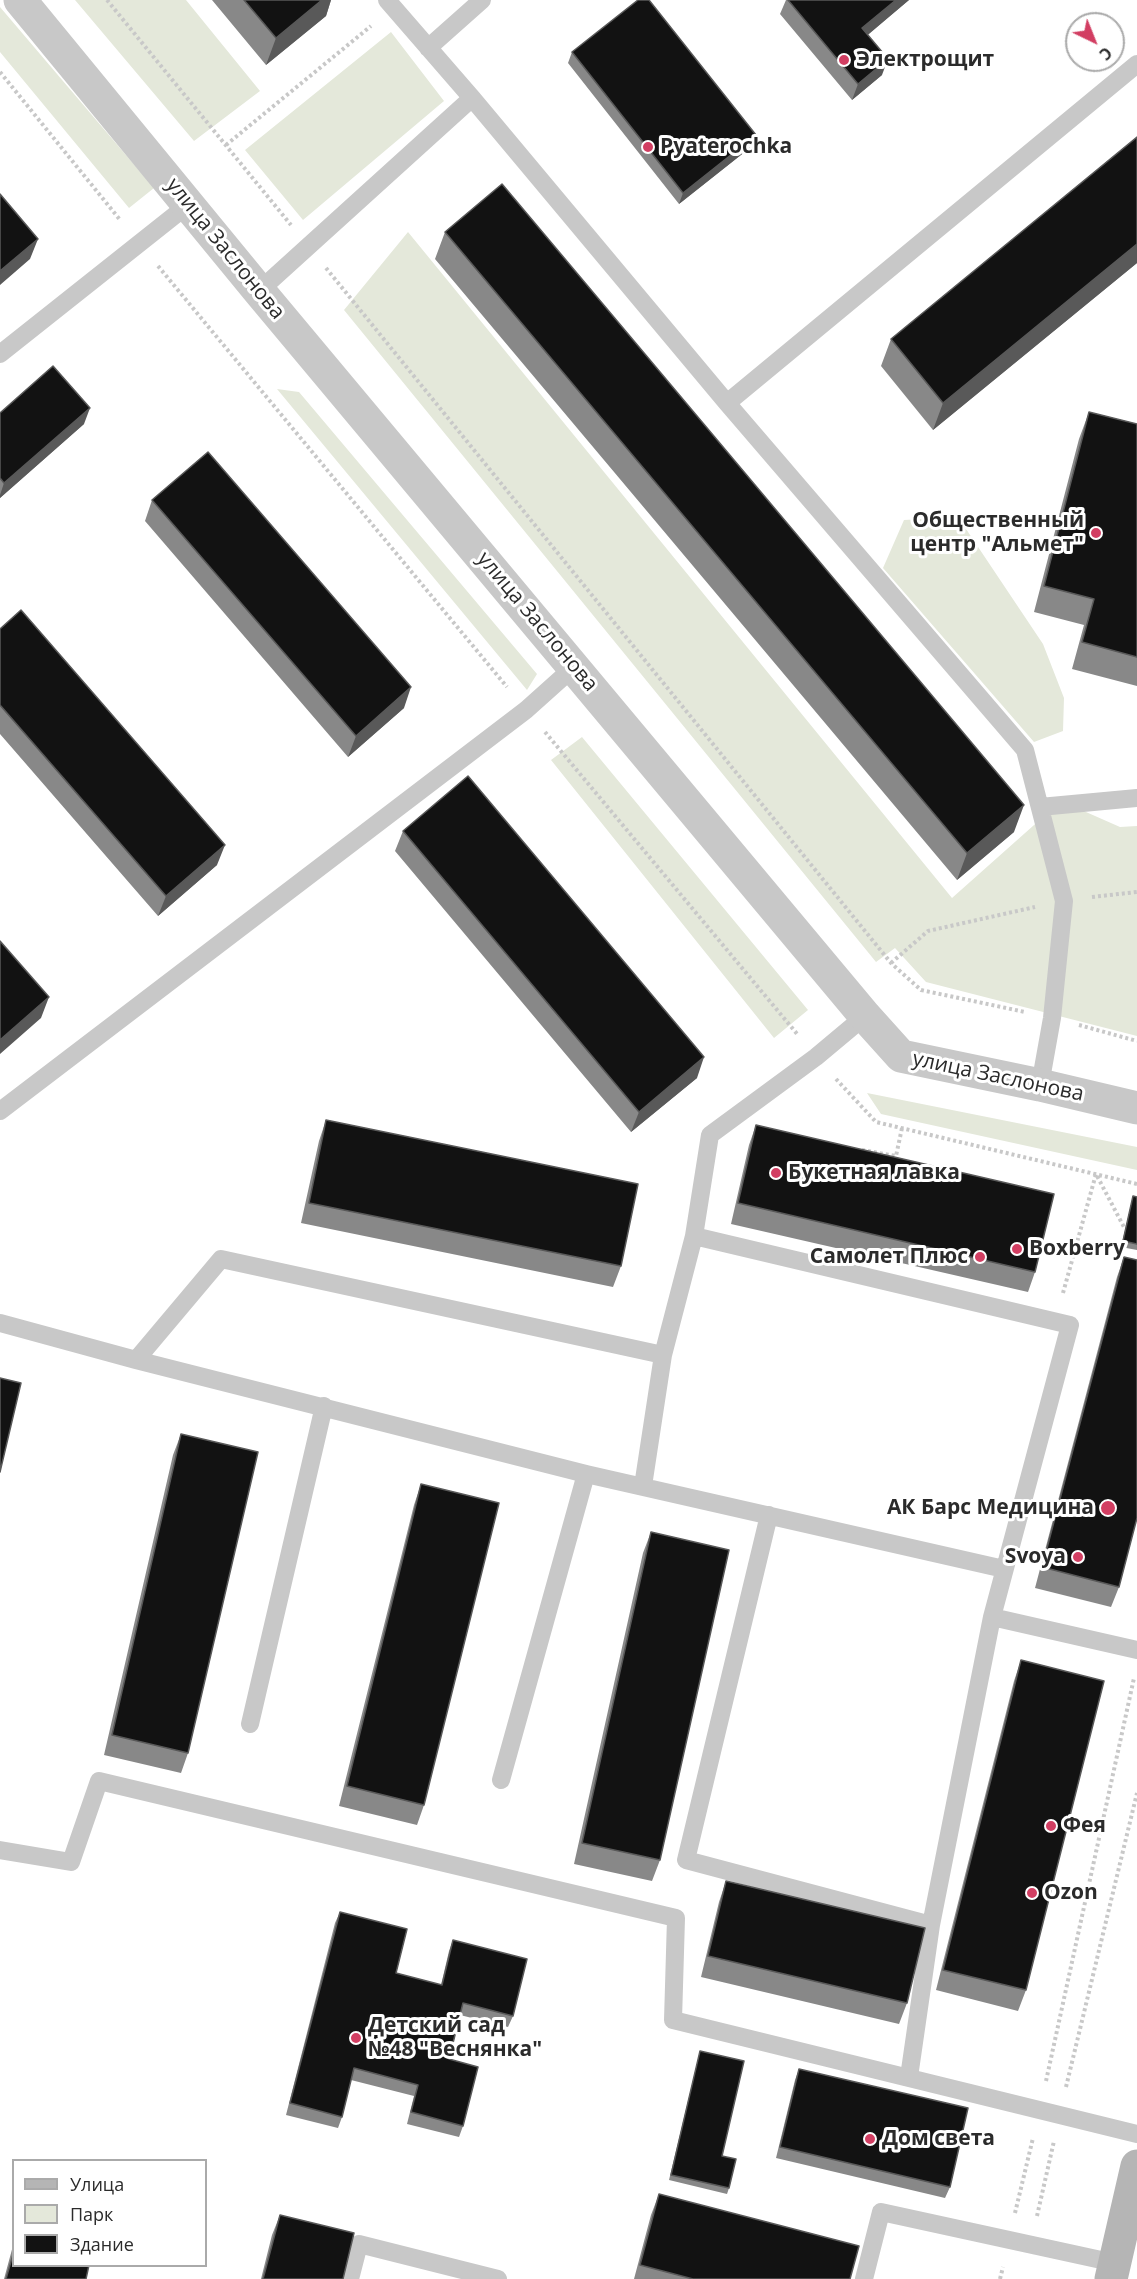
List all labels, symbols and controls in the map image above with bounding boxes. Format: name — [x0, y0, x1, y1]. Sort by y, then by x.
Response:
north arrow — [1065, 12, 1125, 72]
text: С — [1095, 42, 1117, 65]
place label: Электрощит — [856, 47, 994, 73]
marker: Электрощит — [837, 53, 851, 67]
place label: Pyaterochka — [660, 134, 792, 160]
marker: Pyaterochka — [641, 140, 655, 154]
street label: улица Заслонова — [160, 173, 290, 325]
place label: Общественный центр "Альмет" — [910, 508, 1084, 558]
marker: Общественный центр "Альмет" — [1089, 526, 1103, 540]
street label: улица Заслонова — [471, 547, 603, 697]
street label: улица Заслонова — [910, 1047, 1086, 1107]
place label: Букетная лавка — [788, 1160, 960, 1186]
marker: Букетная лавка — [769, 1166, 783, 1180]
place label: Boxberry — [1029, 1236, 1125, 1262]
marker: Boxberry — [1010, 1242, 1024, 1256]
place label: Самолет Плюс — [810, 1244, 968, 1270]
marker: Самолет Плюс — [973, 1250, 987, 1264]
place label: АК Барс Медицина — [887, 1495, 1094, 1521]
marker: АК Барс Медицина — [1099, 1499, 1117, 1517]
place label: Svoya — [1005, 1544, 1066, 1570]
marker: Svoya — [1071, 1550, 1085, 1564]
place label: Фея — [1063, 1813, 1106, 1839]
marker: Фея — [1044, 1819, 1058, 1833]
place label: Ozon — [1044, 1880, 1098, 1906]
marker: Ozon — [1025, 1886, 1039, 1900]
place label: Детский сад №48 "Веснянка" — [368, 2013, 542, 2063]
marker: Детский сад №48 "Веснянка" — [349, 2031, 363, 2045]
place label: Дом света — [882, 2126, 995, 2152]
marker: Дом света — [863, 2132, 877, 2146]
legend — [12, 2159, 207, 2267]
text: Улица — [70, 2172, 124, 2196]
text: Парк — [70, 2202, 113, 2226]
text: Здание — [70, 2232, 134, 2256]

